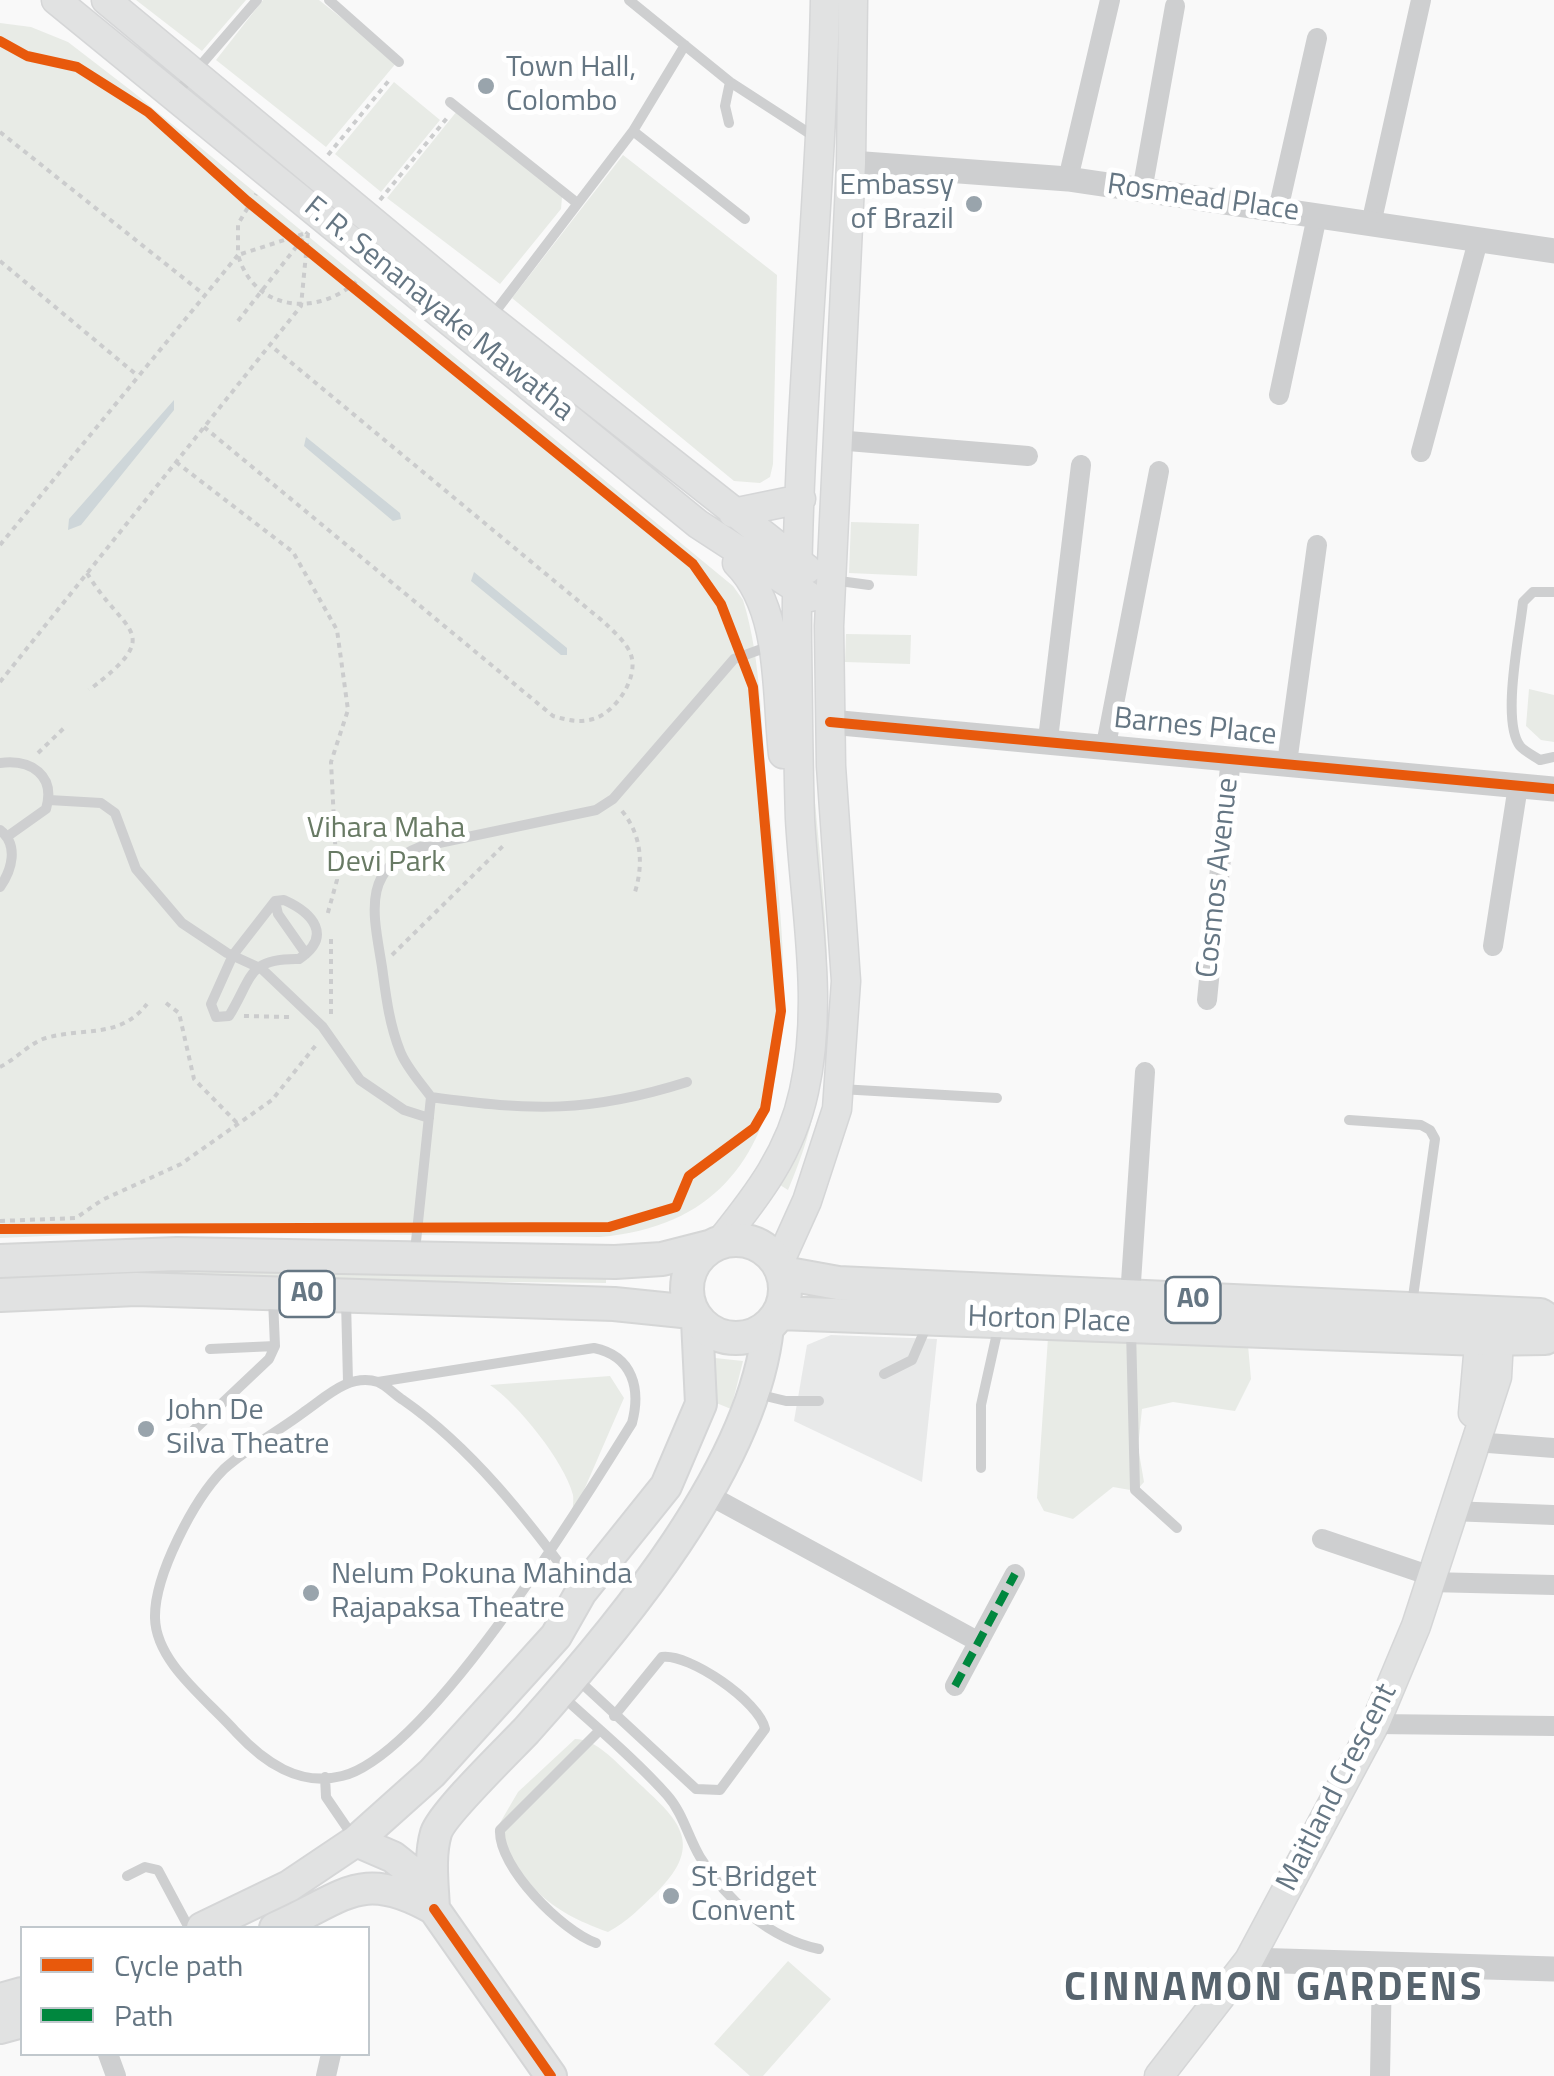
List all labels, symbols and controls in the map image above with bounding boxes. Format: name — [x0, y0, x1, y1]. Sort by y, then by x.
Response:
place label: Town Hall, Colombo — [506, 51, 636, 122]
marker: Town Hall, Colombo — [475, 75, 497, 97]
street label: Rosmead Place — [1105, 168, 1301, 230]
place label: Embassy of Brazil — [839, 169, 954, 240]
street label: F. R. Senanayake Mawatha — [296, 190, 580, 430]
marker: Embassy of Brazil — [963, 193, 985, 215]
street label: Barnes Place — [1112, 702, 1278, 754]
street label: Cosmos Avenue — [1191, 776, 1247, 980]
park label: Vihara Maha Devi Park — [307, 812, 465, 882]
road number: A0 — [280, 1271, 334, 1317]
road number: A0 — [1166, 1277, 1220, 1323]
street label: Horton Place — [967, 1300, 1131, 1342]
place label: John De Silva Theatre — [166, 1394, 329, 1464]
marker: John De Silva Theatre — [135, 1418, 157, 1440]
place label: Nelum Pokuna Mahinda Rajapaksa Theatre — [331, 1558, 632, 1628]
marker: Nelum Pokuna Mahinda Rajapaksa Theatre — [300, 1582, 322, 1604]
street label: Maitland Crescent — [1270, 1678, 1406, 1898]
place label: St Bridget Convent — [691, 1861, 816, 1932]
marker: St Bridget Convent — [660, 1885, 682, 1907]
legend — [20, 1926, 370, 2056]
text: Cycle path — [114, 1942, 243, 1988]
district label: CINNAMON GARDENS — [1064, 1966, 1484, 2014]
text: Path — [114, 1992, 173, 2038]

